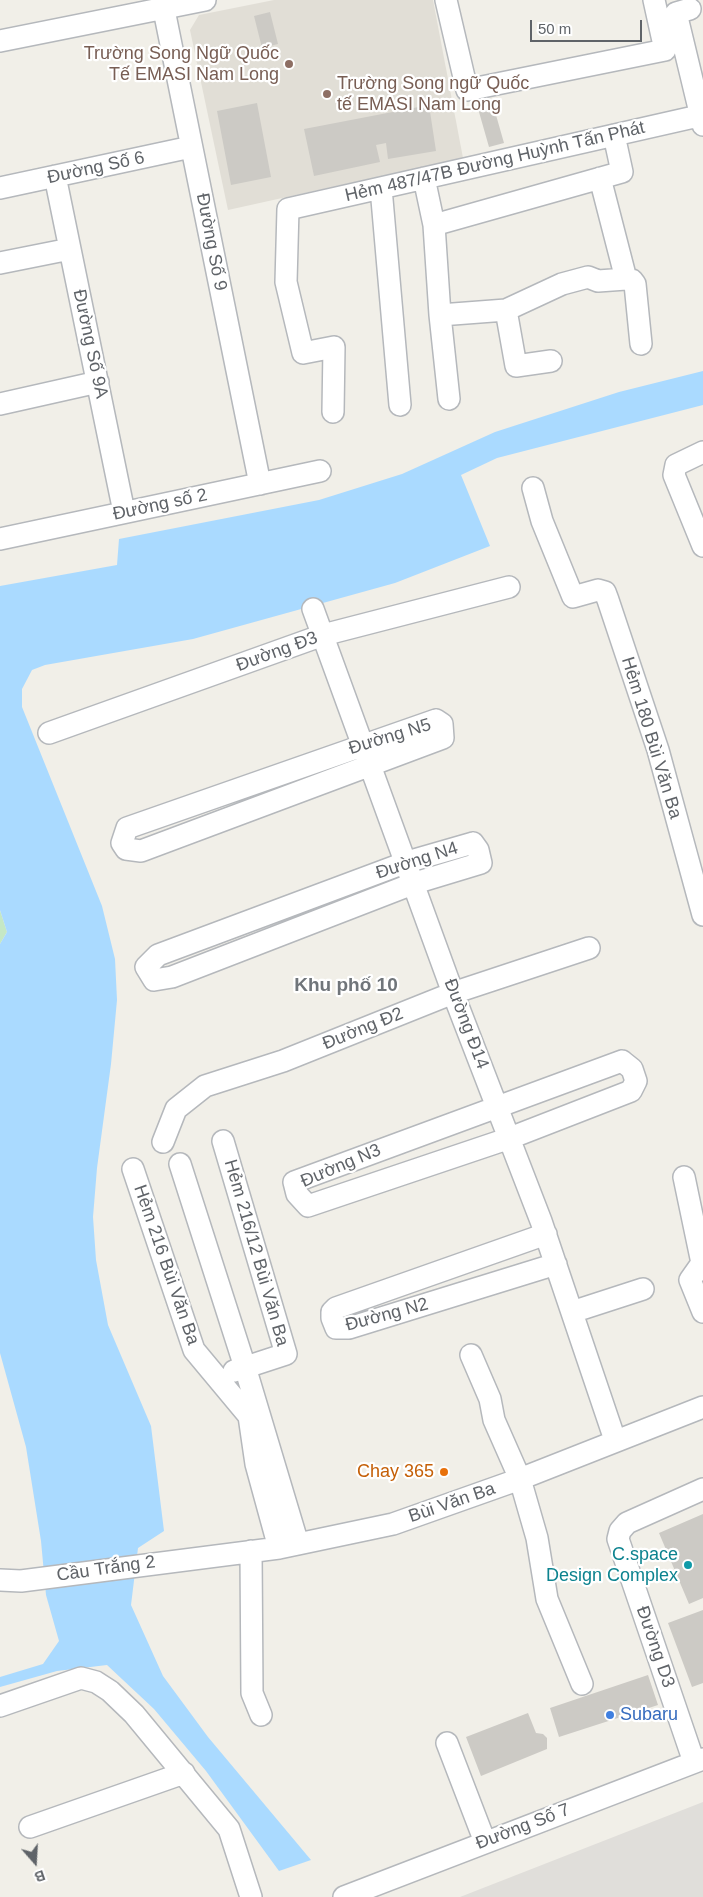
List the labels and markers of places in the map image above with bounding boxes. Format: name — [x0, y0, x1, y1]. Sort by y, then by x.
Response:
place label: Trường Song Ngữ Quốc Tế EMASI Nam Long — [84, 43, 279, 86]
marker: Trường Song Ngữ Quốc Tế EMASI Nam Long — [283, 58, 295, 70]
place label: Trường Song ngữ Quốc tế EMASI Nam Long — [337, 73, 529, 116]
marker: Trường Song ngữ Quốc tế EMASI Nam Long — [321, 88, 333, 100]
place label: Chay 365 — [357, 1461, 434, 1483]
marker: Chay 365 — [438, 1466, 450, 1478]
place label: C.space Design Complex — [546, 1544, 678, 1586]
marker: C.space Design Complex — [682, 1559, 694, 1571]
place label: Subaru — [620, 1704, 678, 1726]
marker: Subaru — [604, 1709, 616, 1721]

